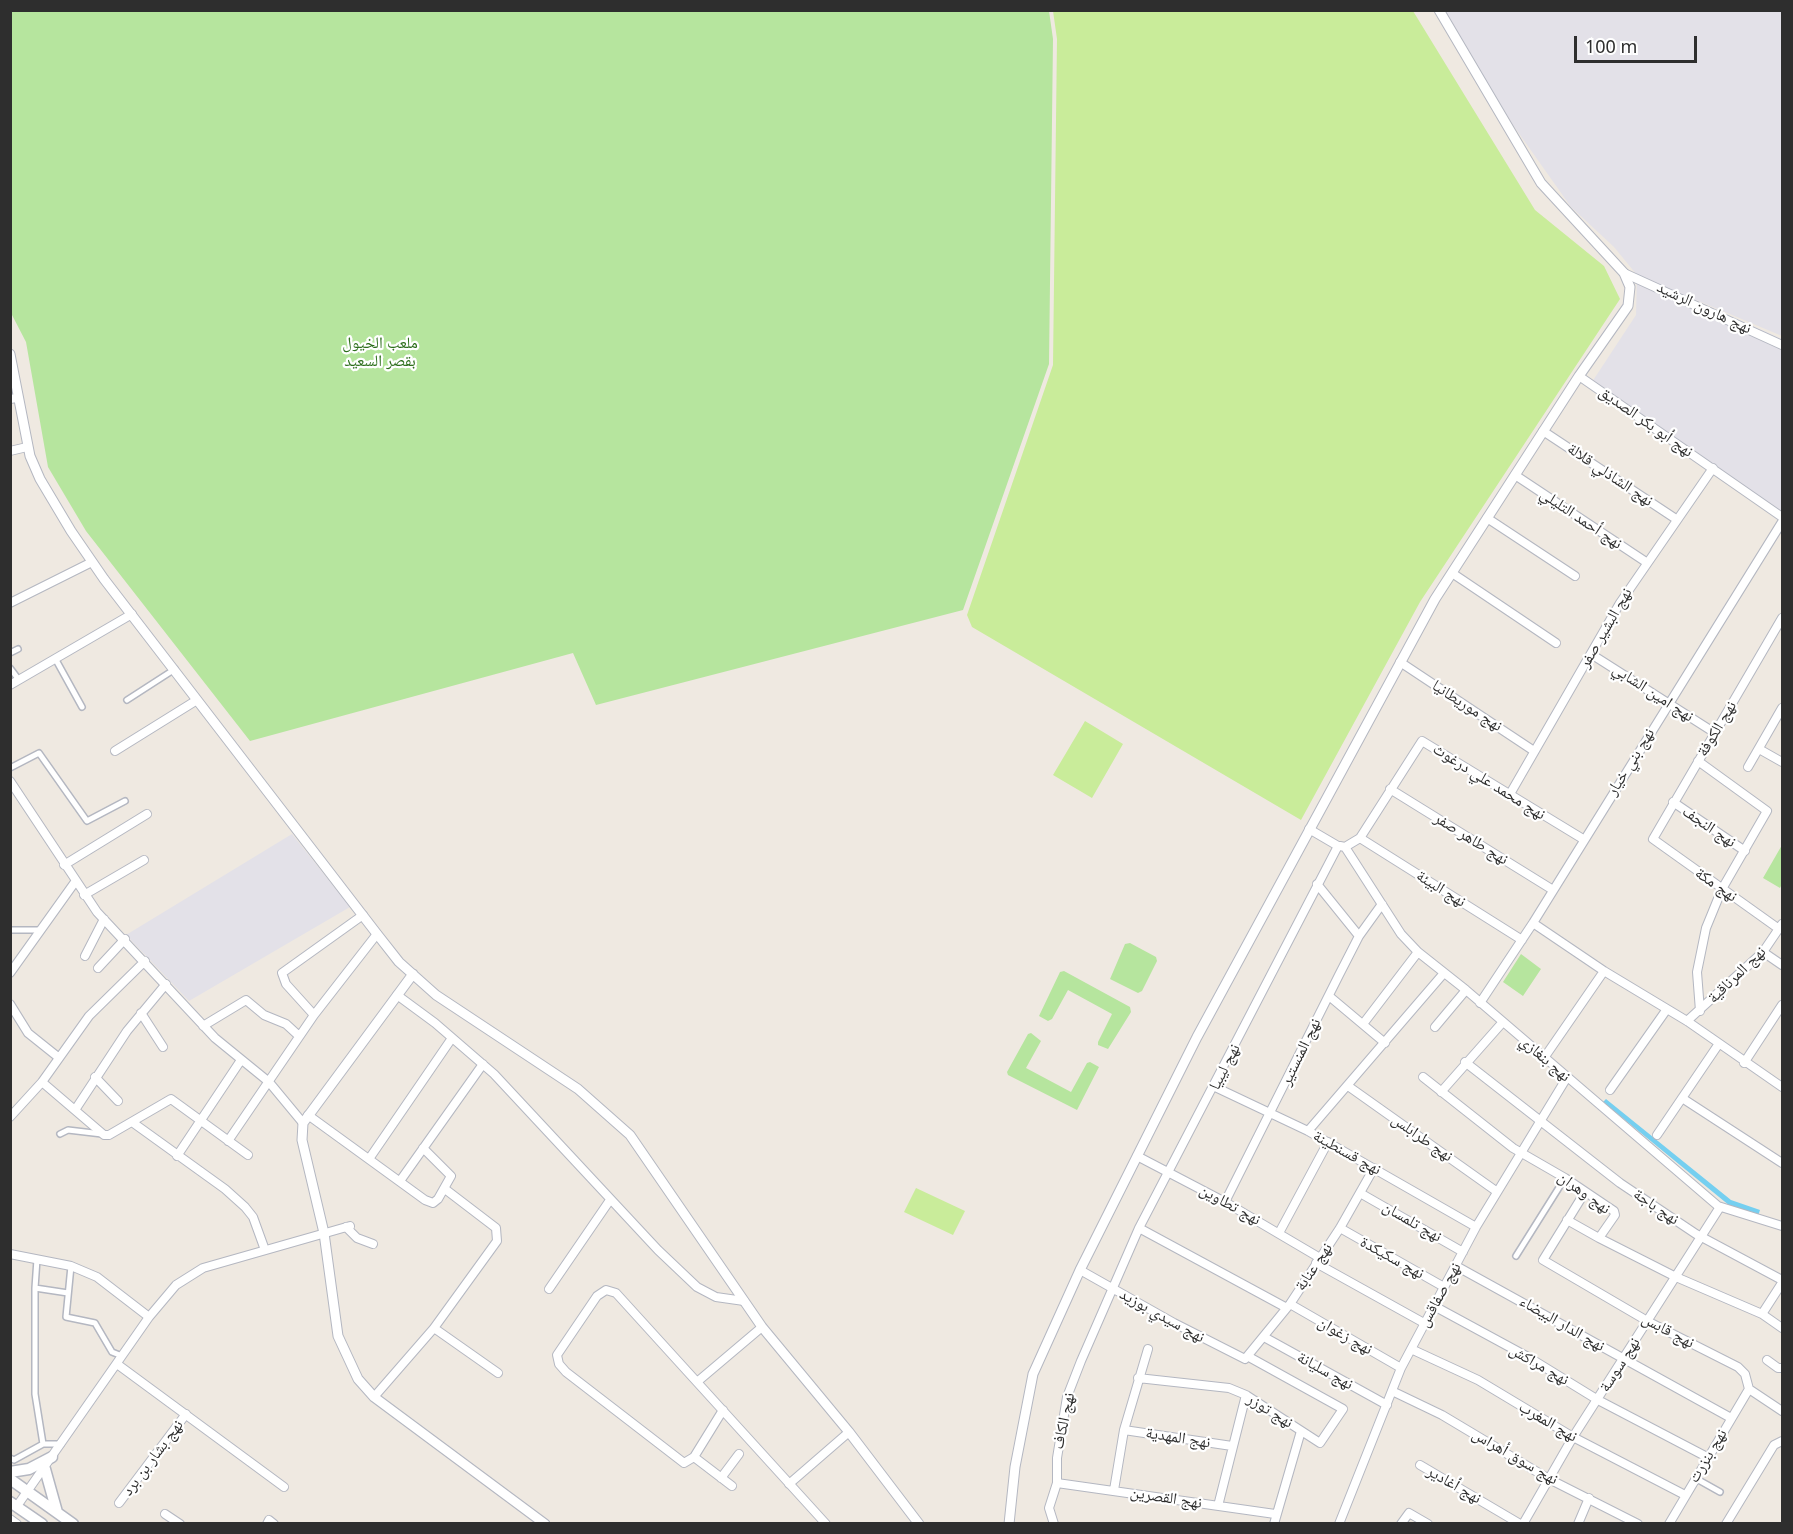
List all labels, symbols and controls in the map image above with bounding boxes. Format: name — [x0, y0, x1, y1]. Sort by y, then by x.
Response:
scale bar — [1577, 24, 1700, 62]
text: 100 m — [1585, 34, 1637, 58]
street label: نهج هارون الرشيد — [1654, 278, 1754, 338]
park label: ملعب الخيول بقصر السعيد — [342, 333, 418, 371]
street label: نهج أبو بكر الصديق — [1595, 382, 1697, 462]
street label: نهج الشاذلي قلالة — [1563, 439, 1657, 511]
street label: نهج أحمد التليلي — [1536, 484, 1626, 554]
street label: نهج البشير صفر — [1575, 584, 1637, 672]
street label: نهج امين الشابي — [1609, 660, 1697, 726]
street label: نهج موريطانيا — [1428, 676, 1506, 736]
street label: نهج الكوفة — [1693, 698, 1741, 760]
street label: نهج بني خيار — [1603, 725, 1659, 799]
street label: نهج محمد علي درغوث — [1429, 740, 1549, 824]
street label: نهج النجف — [1678, 802, 1740, 852]
street label: نهج طاهر صفر — [1430, 809, 1512, 869]
street label: نهج مكة — [1691, 864, 1741, 906]
street label: نهج البيئة — [1413, 866, 1469, 912]
street label: نهج المرناقية — [1704, 942, 1770, 1008]
street label: نهج المنستير — [1277, 1015, 1325, 1089]
street label: نهج بنغازي — [1516, 1032, 1574, 1086]
street label: نهج ليبيا — [1205, 1041, 1245, 1093]
street label: نهج طرابلس — [1388, 1110, 1456, 1166]
street label: نهج قسنطينة — [1310, 1126, 1384, 1180]
street label: نهج وهران — [1554, 1167, 1614, 1219]
street label: نهج تطاوين — [1196, 1180, 1264, 1230]
street label: نهج باجة — [1629, 1185, 1683, 1229]
street label: نهج تلمسان — [1379, 1197, 1445, 1247]
street label: نهج سكيكدة — [1357, 1233, 1427, 1283]
street label: نهج عنابة — [1291, 1239, 1337, 1295]
street label: نهج صفاقس — [1414, 1259, 1466, 1331]
street label: نهج سيدي بوزيد — [1116, 1285, 1208, 1347]
street label: نهج الدار البيضاء — [1516, 1292, 1608, 1356]
street label: نهج قابس — [1638, 1309, 1698, 1353]
street label: نهج زغوان — [1314, 1313, 1376, 1359]
street label: نهج سوسة — [1595, 1334, 1645, 1396]
street label: نهج مراكش — [1506, 1340, 1572, 1390]
street label: نهج سليانة — [1294, 1348, 1356, 1394]
street label: نهج توزر — [1243, 1389, 1297, 1433]
street label: نهج الكاف — [1049, 1391, 1079, 1451]
street label: نهج المغرب — [1515, 1398, 1581, 1446]
street label: نهج بشار بن برد — [118, 1416, 188, 1500]
street label: نهج المهدية — [1144, 1423, 1212, 1453]
street label: نهج سوق أهراس — [1469, 1425, 1561, 1489]
street label: نهج بنزرت — [1684, 1426, 1732, 1486]
street label: نهج أغادير — [1423, 1462, 1485, 1508]
street label: نهج القصرين — [1129, 1483, 1203, 1513]

